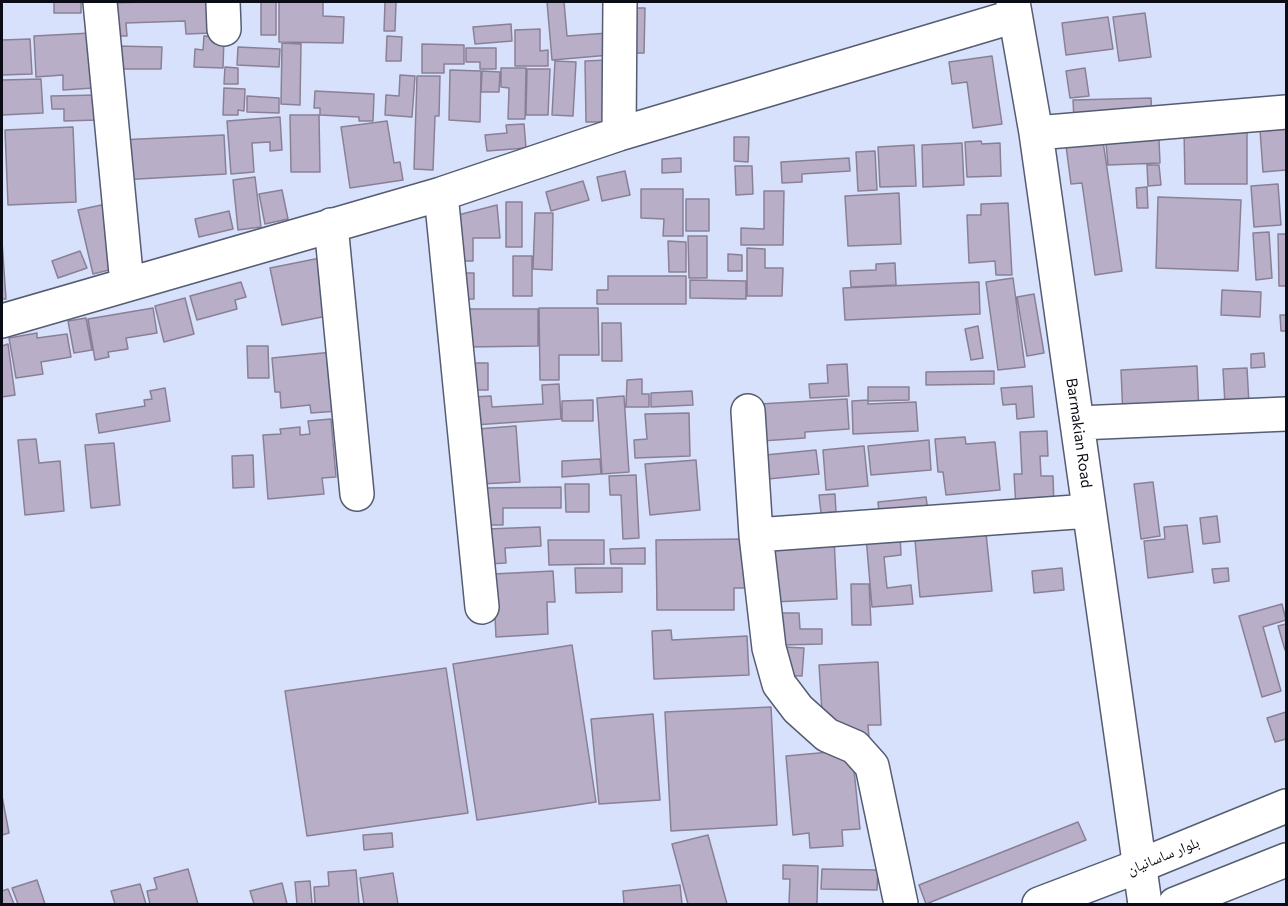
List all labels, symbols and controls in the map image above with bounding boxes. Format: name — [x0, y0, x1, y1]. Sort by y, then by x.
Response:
street label: Barmakian Road — [1062, 377, 1096, 489]
street label: بلوار ساسانیان — [1124, 833, 1202, 879]

